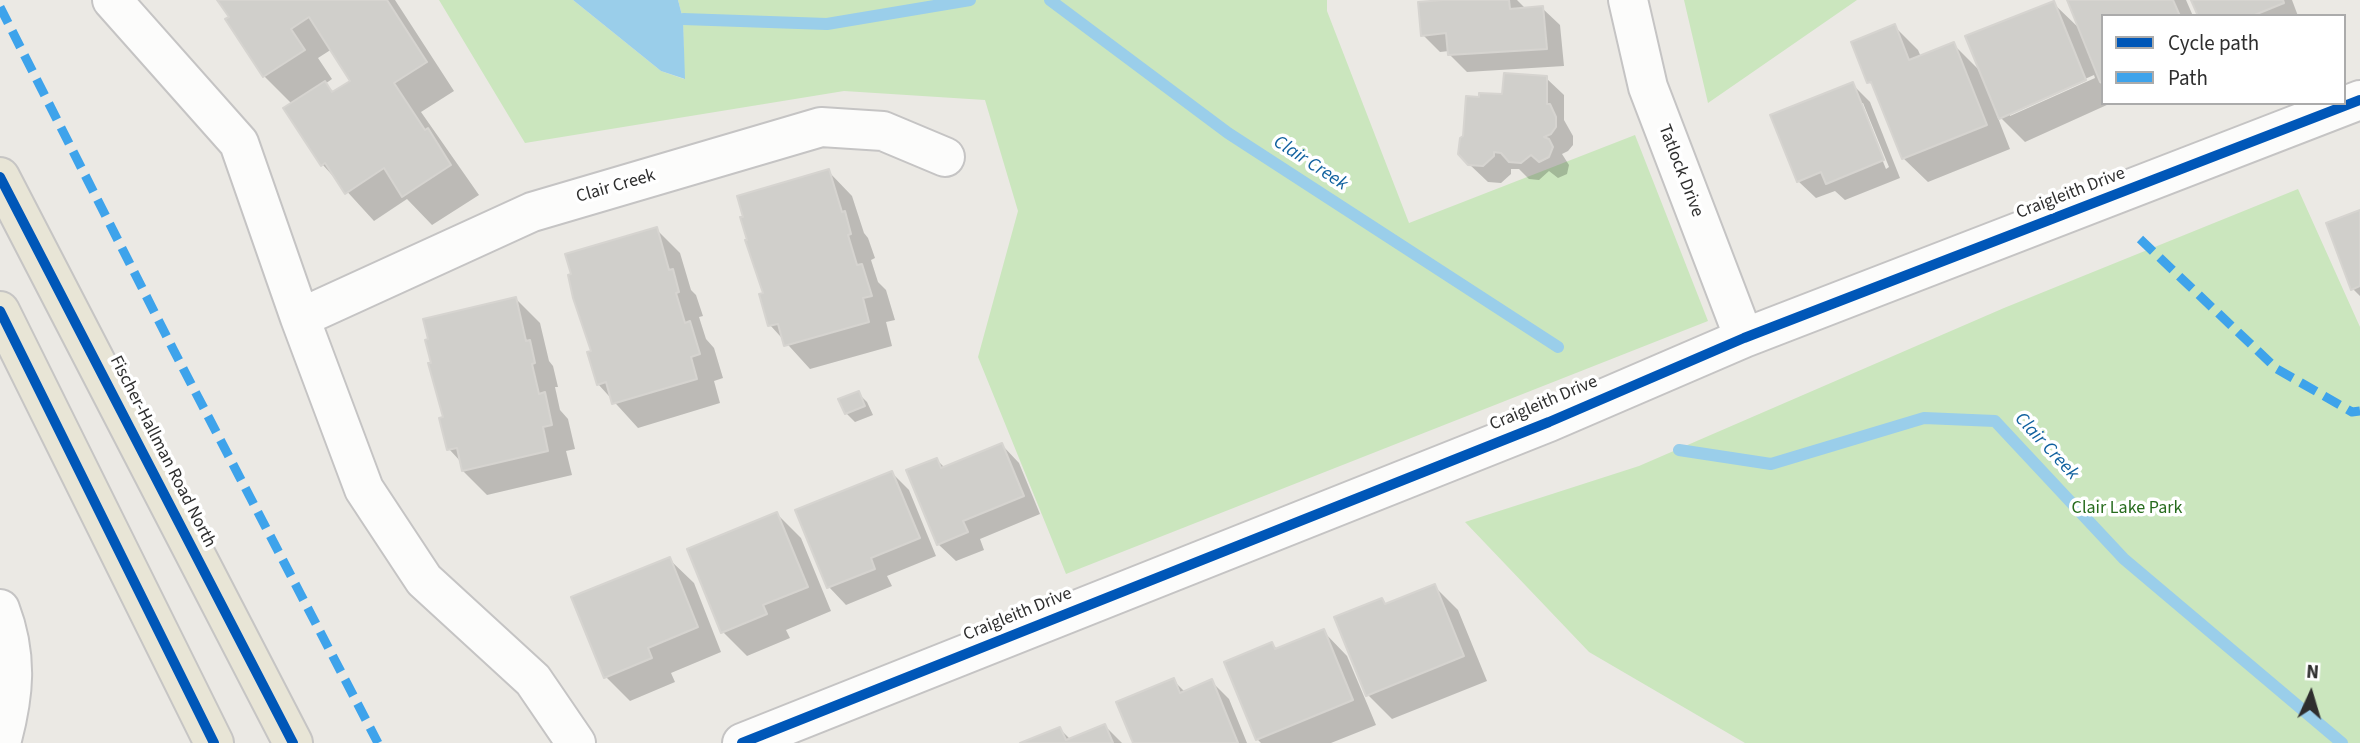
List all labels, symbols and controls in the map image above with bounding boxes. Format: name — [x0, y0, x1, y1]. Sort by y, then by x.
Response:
legend — [2101, 14, 2346, 105]
text: Cycle path — [2168, 28, 2259, 58]
text: Path — [2168, 63, 2208, 93]
street label: Tatlock Drive — [1652, 122, 1708, 220]
water label: Clair Creek — [1268, 132, 1352, 196]
street label: Craigleith Drive — [2013, 163, 2129, 225]
street label: Clair Creek — [574, 165, 658, 209]
street label: Fischer-Hallman Road North — [104, 352, 220, 552]
street label: Craigleith Drive — [1487, 372, 1601, 436]
water label: Clair Creek — [2009, 408, 2083, 486]
park label: Clair Lake Park — [2072, 498, 2182, 520]
street label: Craigleith Drive — [961, 583, 1075, 647]
north arrow — [2276, 659, 2346, 729]
text: N — [2305, 659, 2320, 686]

